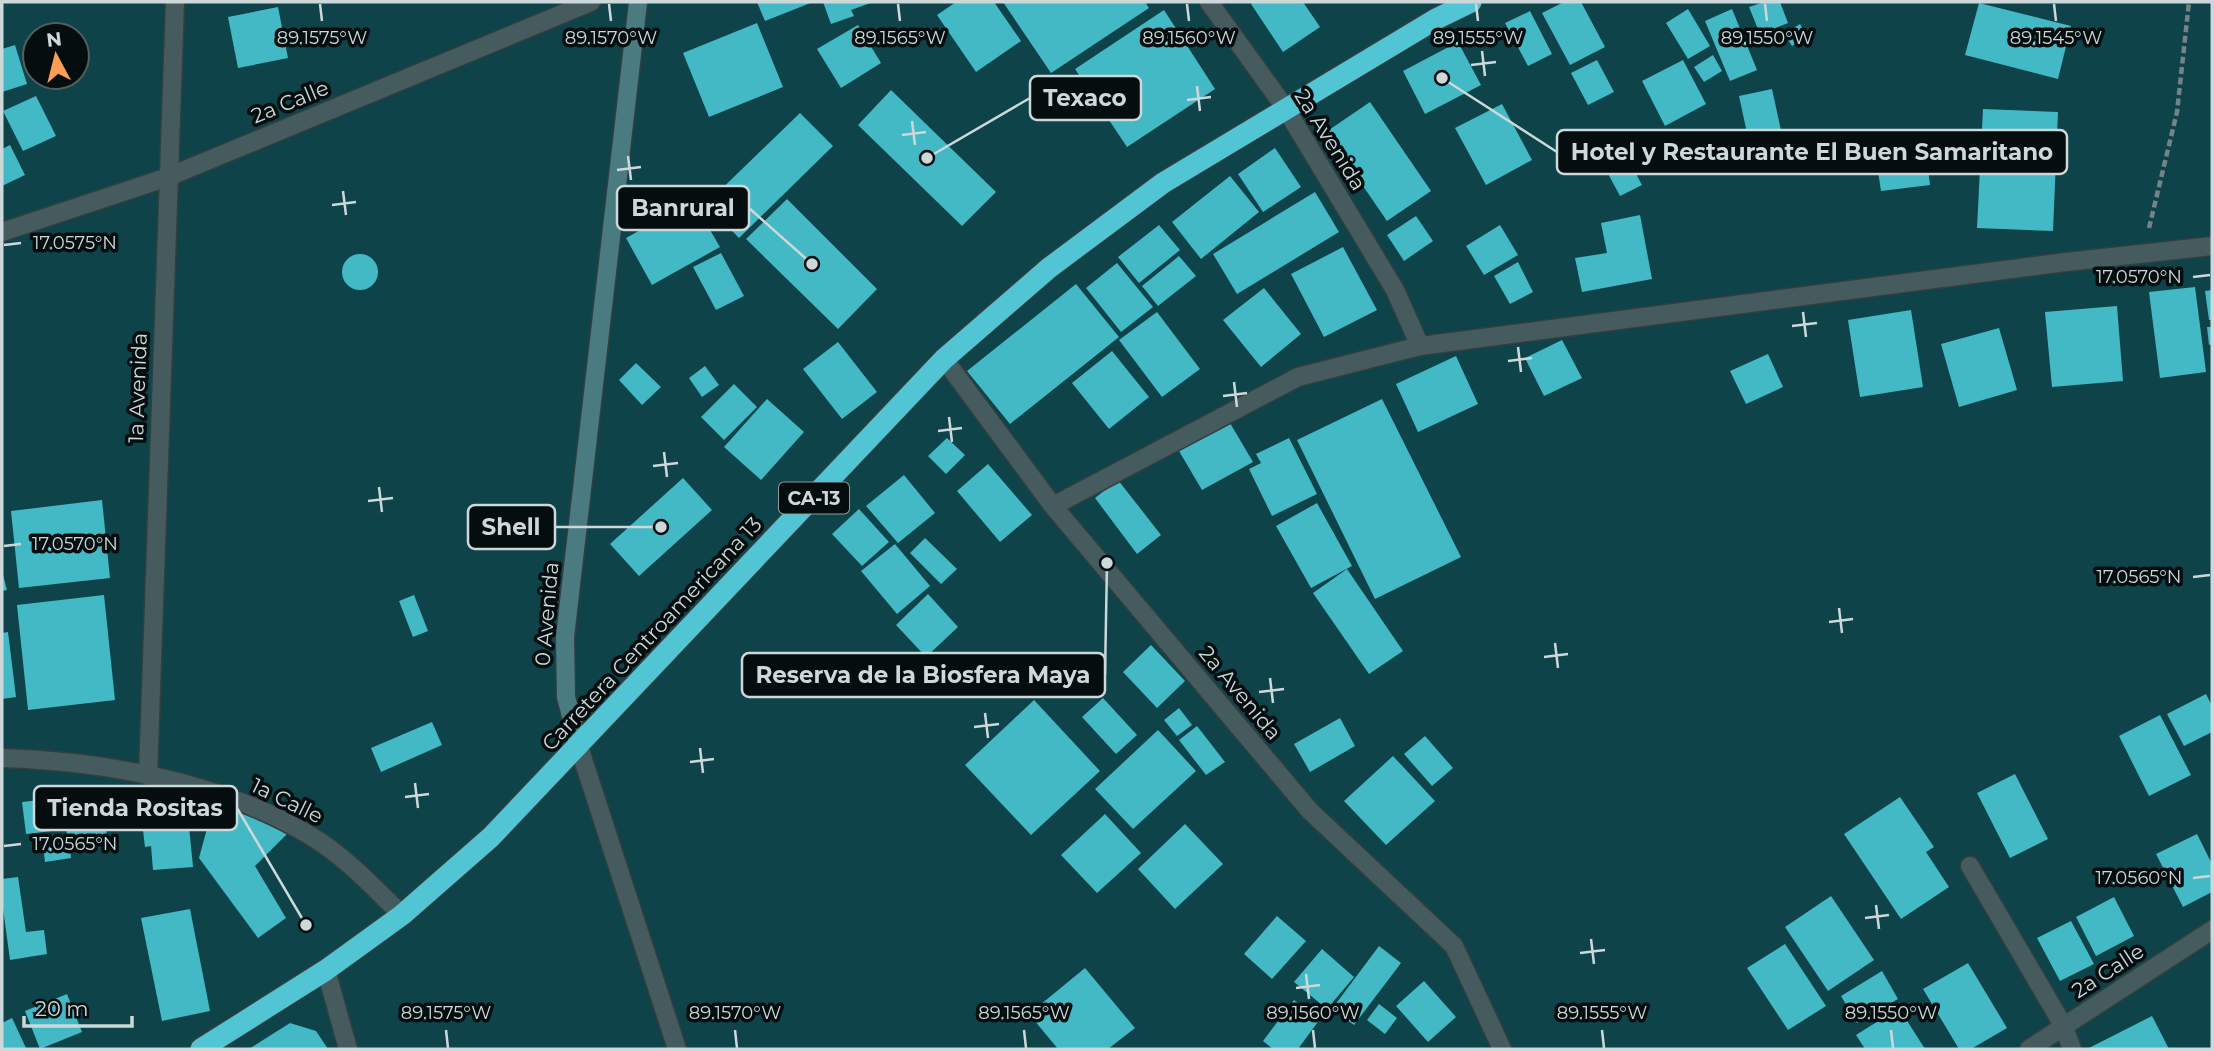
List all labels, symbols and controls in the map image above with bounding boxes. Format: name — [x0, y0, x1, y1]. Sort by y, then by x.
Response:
north arrow — [21, 21, 91, 91]
text: N — [45, 27, 63, 52]
text: 89.1575°W — [277, 27, 367, 49]
text: 89.1570°W — [565, 27, 657, 49]
text: 89.1565°W — [854, 27, 946, 49]
text: 89.1560°W — [1142, 27, 1236, 49]
text: 89.1555°W — [1433, 27, 1523, 49]
text: 89.1550°W — [1721, 27, 1813, 49]
text: 89.1545°W — [2010, 27, 2102, 49]
street label: 2a Calle — [248, 75, 332, 128]
callout: Texaco — [1030, 76, 1141, 120]
text: Texaco — [1043, 84, 1127, 112]
street label: 2a Avenida — [1289, 85, 1371, 195]
callout: Hotel y Restaurante El Buen Samaritano — [1557, 130, 2067, 174]
text: Hotel y Restaurante El Buen Samaritano — [1571, 138, 2053, 166]
callout: Banrural — [617, 186, 749, 230]
text: Banrural — [631, 194, 735, 222]
text: 17.0575°N — [33, 232, 117, 254]
text: 17.0570°N — [2096, 266, 2182, 288]
street label: 1a Avenida — [123, 332, 152, 443]
road number: CA-13 — [779, 482, 849, 513]
callout: Shell — [468, 505, 555, 549]
street label: Carretera Centroamericana 13 — [537, 512, 767, 756]
text: Shell — [481, 513, 541, 541]
text: 17.0570°N — [32, 533, 118, 555]
street label: 0 Avenida — [530, 561, 563, 667]
text: 17.0565°N — [2097, 566, 2181, 588]
street label: 2a Avenida — [1194, 641, 1287, 745]
callout: Reserva de la Biosfera Maya — [742, 653, 1105, 697]
text: Reserva de la Biosfera Maya — [755, 661, 1091, 689]
street label: 1a Calle — [247, 773, 327, 829]
callout: Tienda Rositas — [34, 786, 237, 830]
text: Tienda Rositas — [47, 794, 223, 822]
text: 17.0565°N — [33, 833, 117, 855]
text: 17.0560°N — [2096, 867, 2182, 889]
street label: 2a Calle — [2067, 938, 2148, 1003]
scale bar — [24, 984, 133, 1028]
text: 20 m — [35, 996, 89, 1021]
text: 89.1575°W — [401, 1002, 491, 1024]
text: 89.1570°W — [689, 1002, 781, 1024]
text: 89.1565°W — [978, 1002, 1070, 1024]
text: 89.1560°W — [1266, 1002, 1360, 1024]
text: 89.1555°W — [1557, 1002, 1647, 1024]
text: 89.1550°W — [1845, 1002, 1937, 1024]

